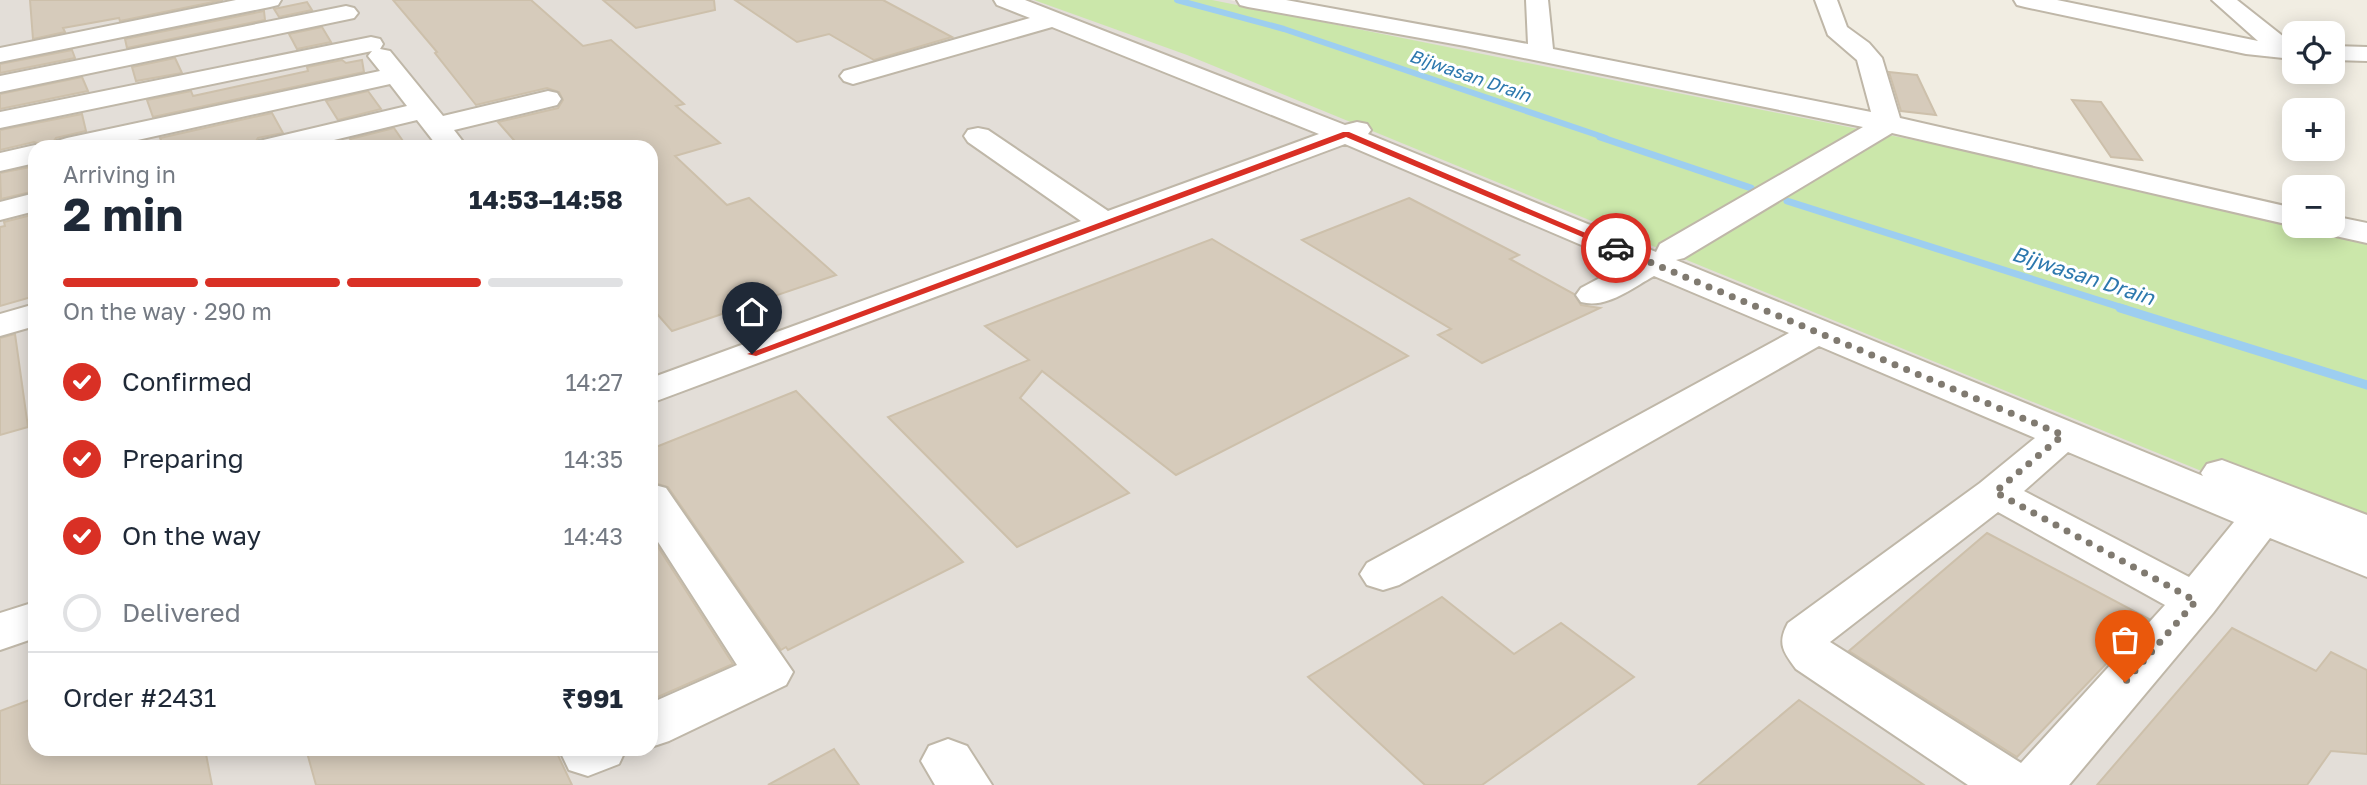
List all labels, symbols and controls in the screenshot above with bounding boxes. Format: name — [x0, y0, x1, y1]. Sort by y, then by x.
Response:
map controls — [2282, 21, 2345, 238]
button: locate — [2282, 21, 2345, 84]
water label: Bijwasan Drain — [1407, 44, 1535, 106]
button: + — [2282, 98, 2345, 161]
text: Arriving in — [63, 160, 176, 188]
button: − — [2282, 175, 2345, 238]
text: 14:53–14:58 — [469, 184, 623, 215]
text: 2 min — [63, 186, 183, 241]
courier — [1581, 213, 1651, 283]
icon: car — [1597, 229, 1635, 267]
water label: Bijwasan Drain — [2009, 240, 2159, 311]
pin — [722, 282, 782, 354]
icon: home — [733, 293, 771, 331]
text: On the way · 290 m — [63, 297, 272, 325]
icon: check — [63, 363, 101, 401]
text: Confirmed — [122, 366, 252, 397]
text: 14:27 — [565, 368, 623, 396]
icon: check — [63, 440, 101, 478]
text: Preparing — [122, 443, 244, 474]
text: 14:35 — [564, 445, 623, 473]
icon: check — [63, 517, 101, 555]
text: On the way — [122, 520, 261, 551]
text: 14:43 — [563, 522, 623, 550]
text: Delivered — [122, 597, 241, 628]
pin — [2095, 610, 2155, 682]
icon: bag — [2106, 621, 2144, 659]
text: Order #2431 — [63, 682, 216, 713]
text: ₹991 — [562, 683, 623, 714]

